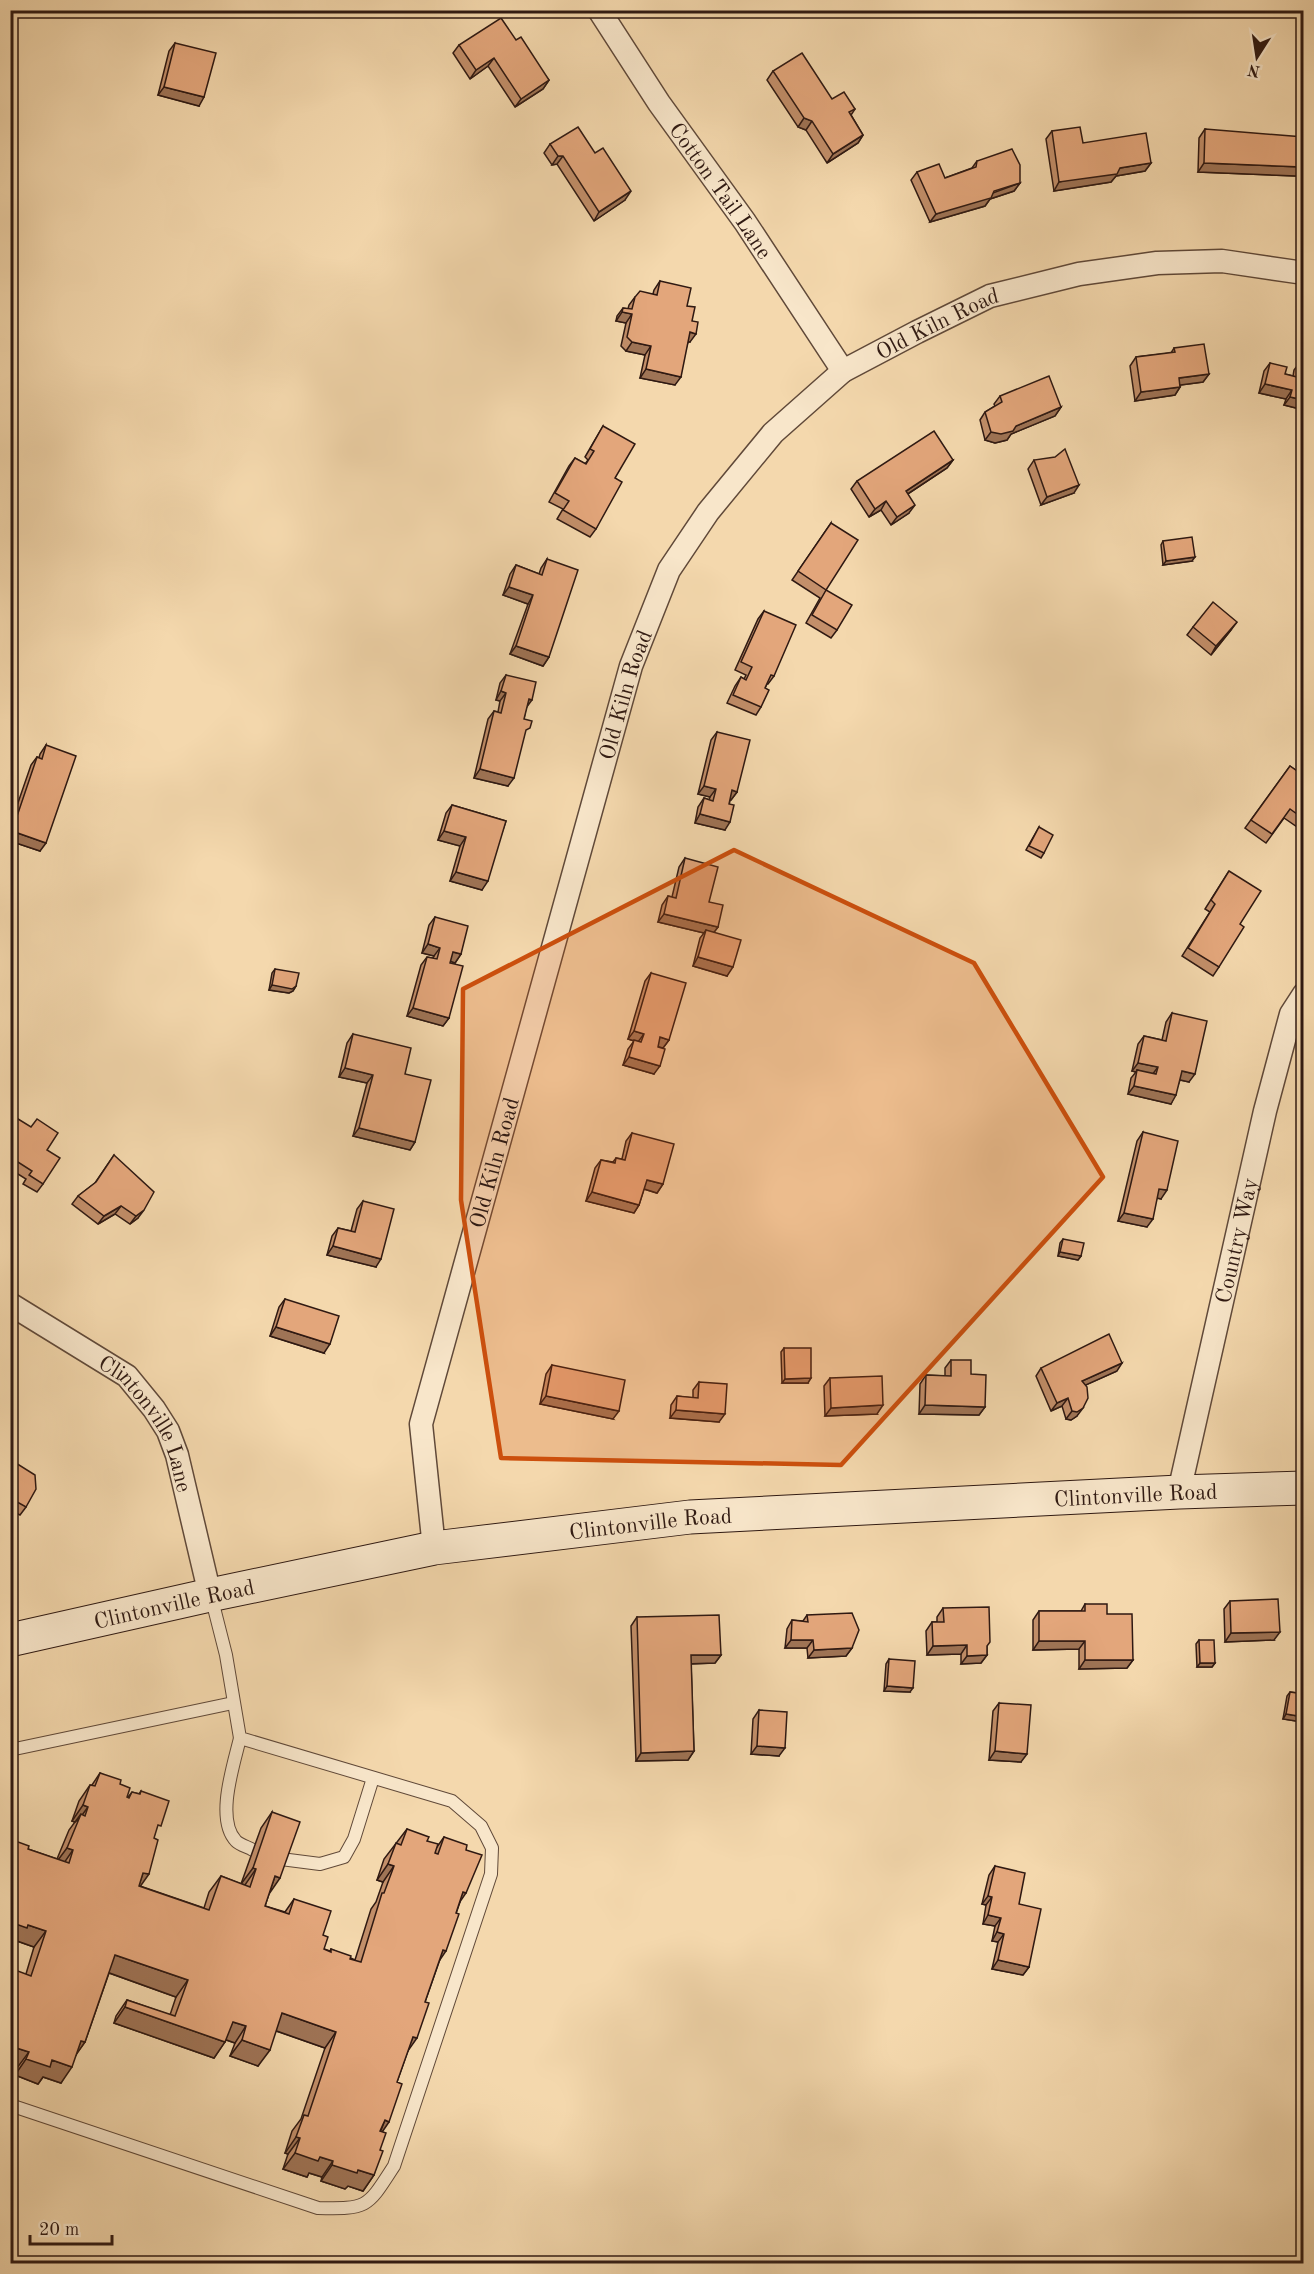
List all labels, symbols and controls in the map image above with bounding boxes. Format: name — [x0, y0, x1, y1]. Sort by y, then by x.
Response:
north arrow — [1227, 27, 1287, 87]
text: N — [1246, 60, 1262, 79]
street label: Cotton Tail Lane — [664, 119, 775, 263]
street label: Old Kiln Road — [873, 285, 1001, 365]
street label: Old Kiln Road — [597, 627, 657, 763]
street label: Old Kiln Road — [467, 1095, 524, 1231]
street label: Country Way — [1213, 1176, 1263, 1306]
street label: Clintonville Lane — [94, 1352, 194, 1495]
street label: Clintonville Road — [1053, 1482, 1218, 1511]
street label: Clintonville Road — [568, 1506, 733, 1545]
street label: Clintonville Road — [92, 1577, 257, 1634]
scale bar — [30, 2208, 112, 2246]
text: 20 m — [39, 2221, 79, 2239]

